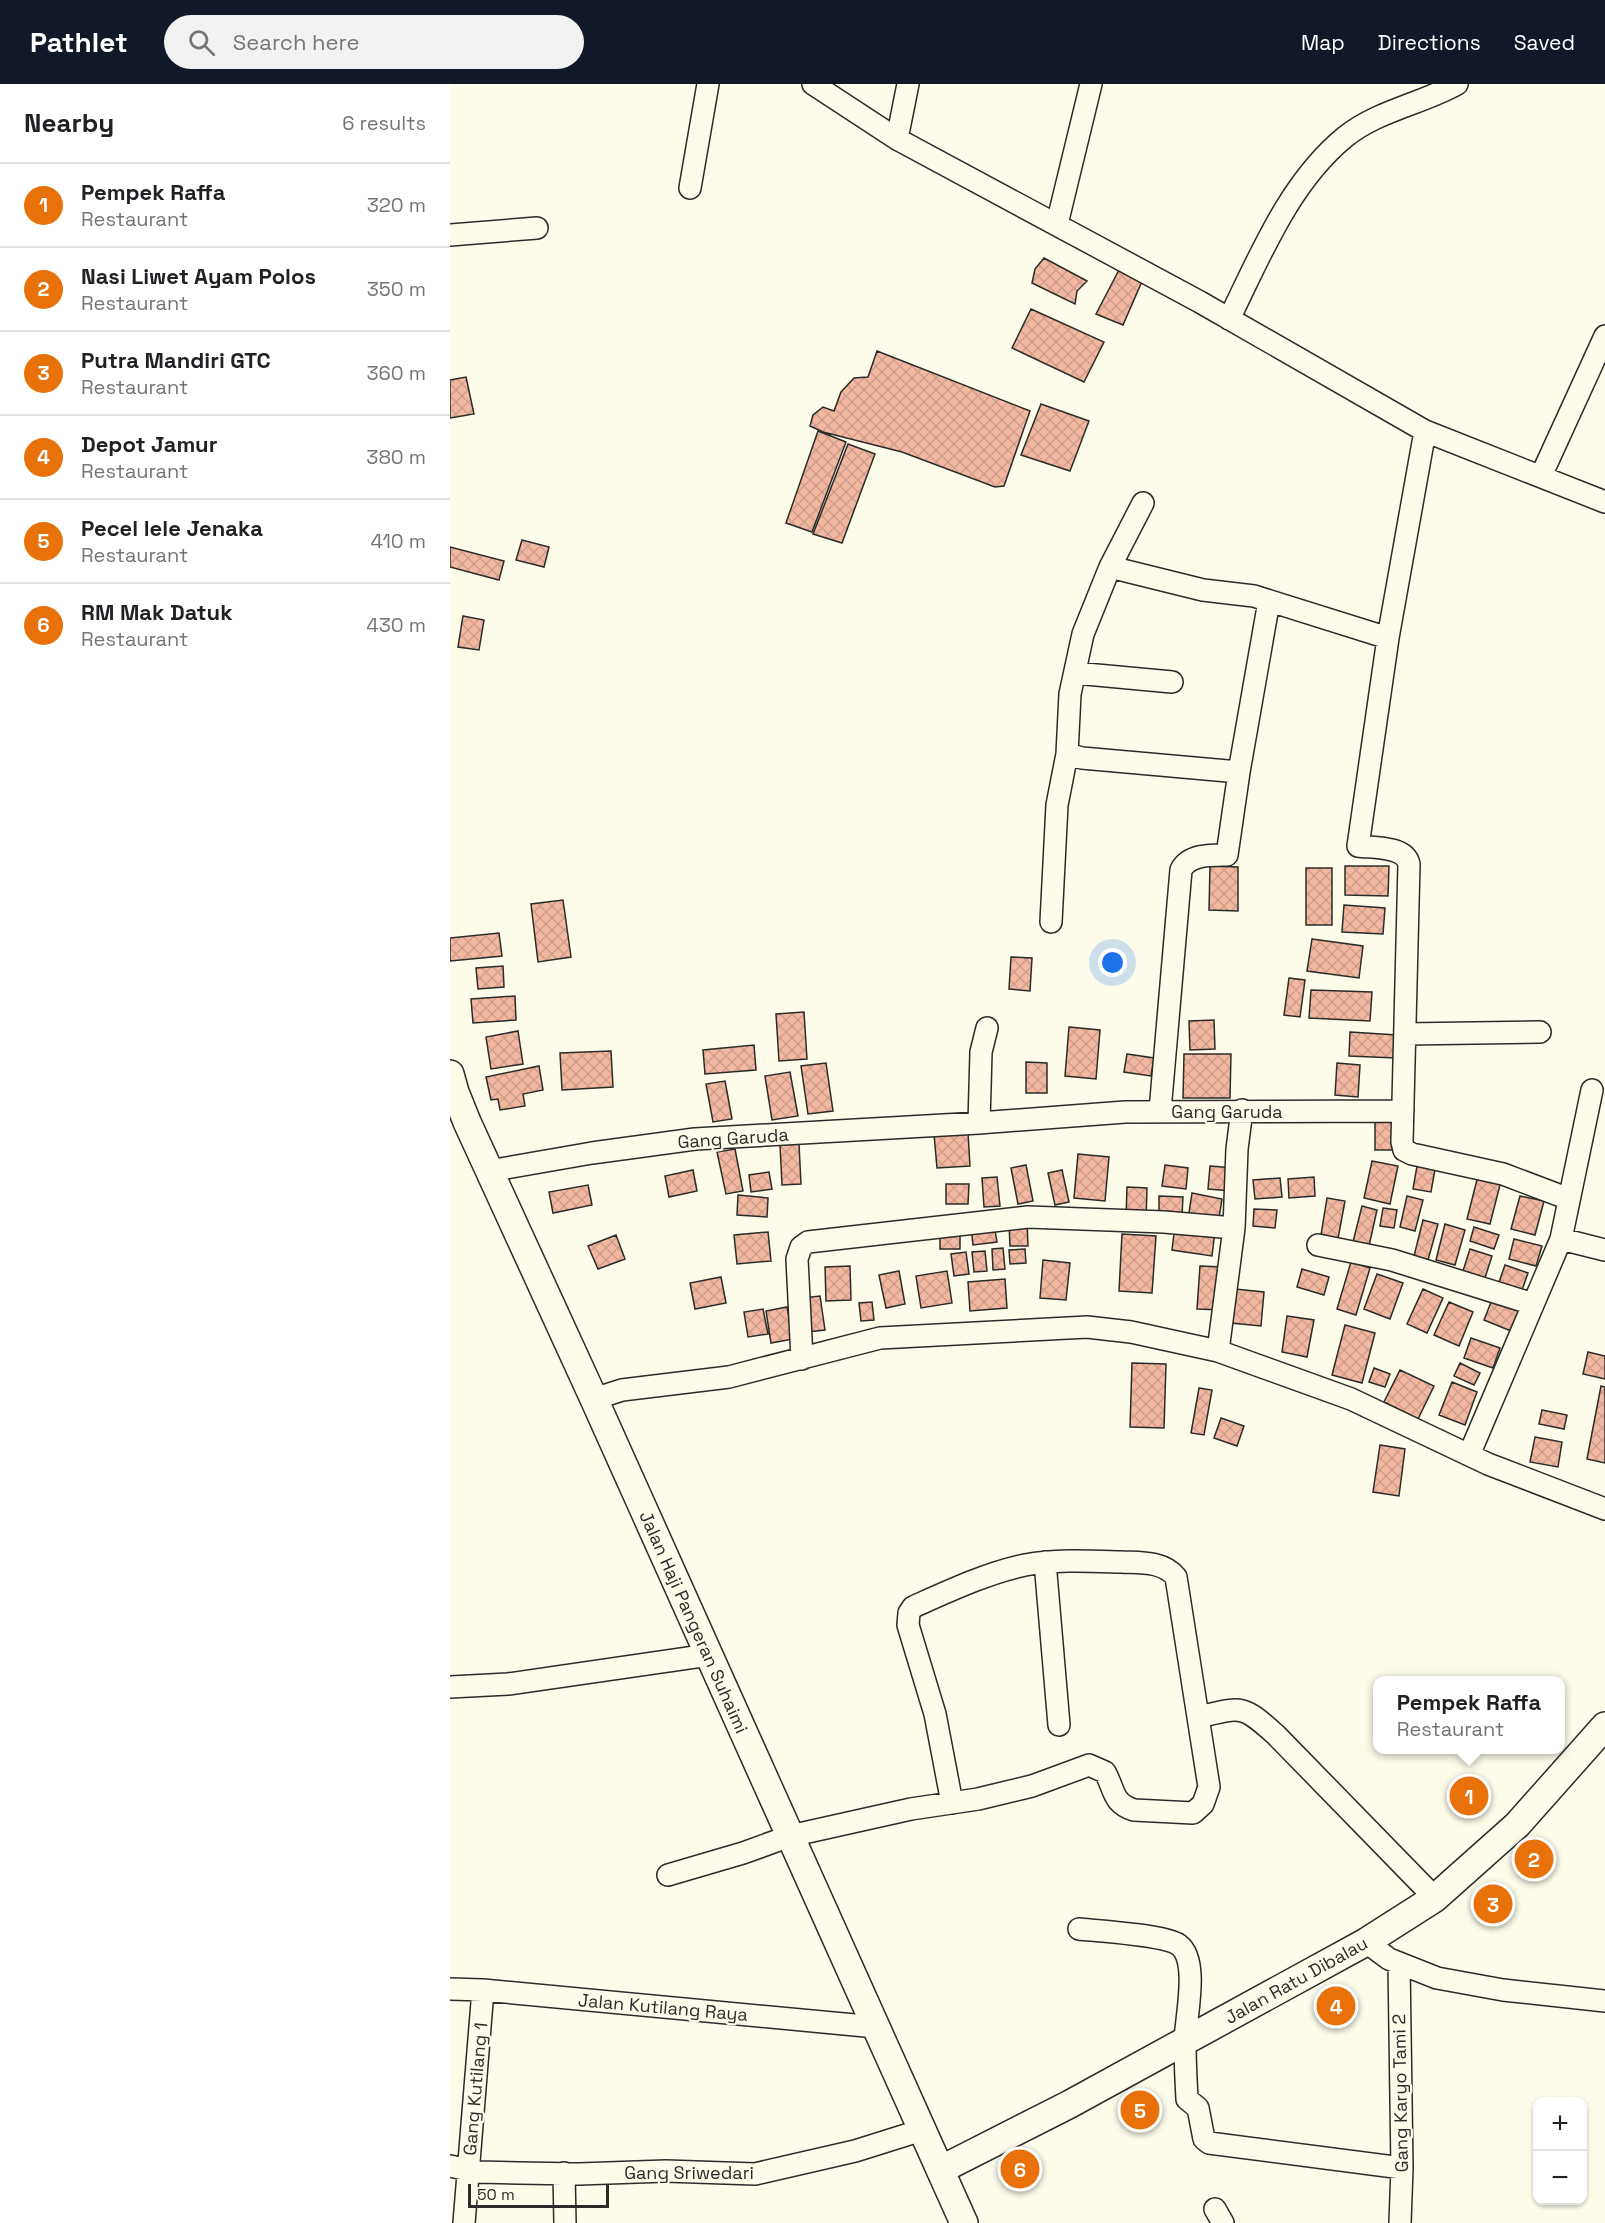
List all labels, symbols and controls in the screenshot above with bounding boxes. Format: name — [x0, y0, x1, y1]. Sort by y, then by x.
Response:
search box — [164, 15, 584, 69]
text: Pathlet — [30, 24, 128, 60]
icon: search — [185, 26, 218, 59]
text: Search here — [233, 28, 360, 56]
text: Map — [1301, 29, 1345, 56]
text: Directions — [1378, 29, 1481, 56]
text: Saved — [1514, 29, 1575, 56]
text: Nearby — [24, 106, 114, 140]
text: 6 results — [342, 110, 426, 136]
text: Pempek Raffa — [81, 178, 225, 206]
text: 1 — [39, 192, 48, 218]
text: 320 m — [367, 192, 426, 218]
text: Restaurant — [81, 206, 188, 232]
text: Nasi Liwet Ayam Polos — [81, 262, 316, 290]
text: 2 — [38, 276, 49, 302]
text: 350 m — [367, 276, 426, 302]
text: Restaurant — [81, 290, 188, 316]
text: Putra Mandiri GTC — [81, 346, 271, 374]
text: 3 — [37, 360, 50, 386]
text: 360 m — [367, 360, 426, 386]
text: Restaurant — [81, 374, 188, 400]
text: Depot Jamur — [81, 430, 217, 458]
text: 4 — [37, 444, 50, 470]
text: 380 m — [366, 444, 426, 470]
text: Restaurant — [81, 458, 188, 484]
text: Pecel lele Jenaka — [81, 514, 263, 542]
text: 5 — [38, 528, 50, 554]
text: 410 m — [370, 528, 426, 554]
text: Restaurant — [81, 542, 188, 568]
text: RM Mak Datuk — [81, 598, 233, 626]
text: 6 — [37, 612, 50, 638]
text: 430 m — [366, 612, 426, 638]
text: Restaurant — [81, 626, 188, 652]
your location — [1098, 948, 1127, 977]
street label: Gang Garuda — [1171, 1100, 1283, 1123]
street label: Gang Garuda — [677, 1123, 789, 1153]
street label: Jalan Haji Pangeran Suhaimi — [634, 1507, 754, 1737]
popup — [1373, 1676, 1565, 1754]
text: Pempek Raffa — [1397, 1688, 1541, 1716]
text: Restaurant — [1397, 1716, 1504, 1742]
pin: 1 — [1450, 1774, 1488, 1818]
pin: 2 — [1514, 1836, 1554, 1882]
pin: 3 — [1474, 1882, 1512, 1926]
street label: Jalan Ratu Dibalau — [1220, 1931, 1372, 2029]
pin: 4 — [1316, 1984, 1356, 2028]
street label: Jalan Kutilang Raya — [577, 1988, 749, 2026]
street label: Gang Karyo Tami 2 — [1387, 2014, 1413, 2172]
street label: Gang Kutilang 1 — [458, 2022, 492, 2156]
pin: 5 — [1120, 2088, 1160, 2132]
map controls — [1533, 2097, 1587, 2205]
button: + — [1533, 2097, 1587, 2151]
pin: 6 — [1000, 2146, 1040, 2192]
button: − — [1533, 2151, 1587, 2205]
street label: Gang Sriwedari — [624, 2161, 754, 2184]
scale bar — [468, 2181, 609, 2208]
text: 50 m — [477, 2184, 515, 2205]

